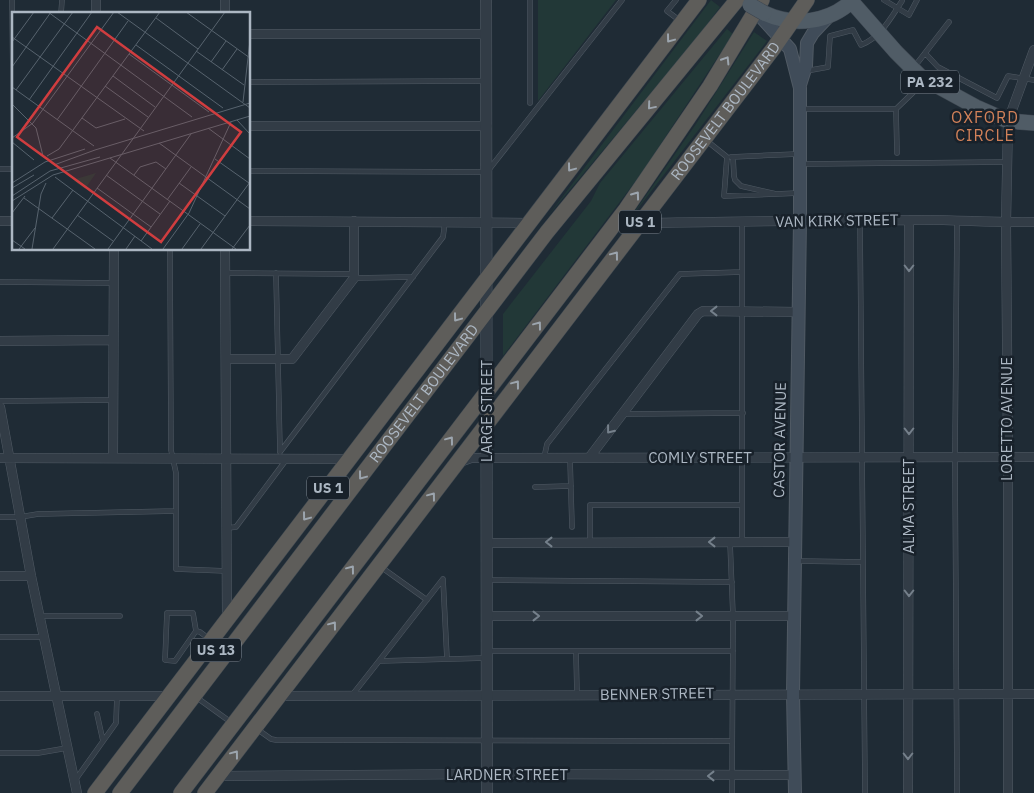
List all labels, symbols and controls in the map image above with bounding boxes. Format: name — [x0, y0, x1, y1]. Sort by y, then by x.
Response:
inset map — [12, 12, 250, 250]
one-way arrow — [667, 33, 676, 43]
street label: ROOSEVELT BOULEVARD — [666, 38, 784, 184]
one-way arrow — [720, 57, 729, 66]
road number: PA 232 — [901, 70, 959, 94]
one-way arrow — [648, 100, 657, 109]
district label: OXFORD CIRCLE — [951, 107, 1019, 145]
one-way arrow — [569, 162, 577, 171]
one-way arrow — [630, 192, 639, 201]
road number: US 1 — [619, 210, 661, 233]
street label: VAN KIRK STREET — [775, 210, 899, 231]
one-way arrow — [609, 251, 618, 261]
one-way arrow — [904, 265, 914, 273]
one-way arrow — [710, 306, 718, 316]
one-way arrow — [455, 312, 463, 321]
street label: ROOSEVELT BOULEVARD — [365, 320, 482, 466]
one-way arrow — [532, 322, 540, 331]
street label: LORETTO AVENUE — [997, 357, 1016, 481]
street label: LARGE STREET — [477, 359, 496, 462]
one-way arrow — [511, 381, 520, 390]
street label: CASTOR AVENUE — [769, 382, 790, 498]
one-way arrow — [608, 424, 616, 433]
one-way arrow — [904, 428, 914, 435]
one-way arrow — [444, 437, 452, 446]
street label: COMLY STREET — [648, 448, 752, 467]
street label: ALMA STREET — [899, 458, 918, 554]
one-way arrow — [359, 470, 367, 479]
road number: US 1 — [307, 476, 349, 499]
one-way arrow — [426, 493, 434, 502]
one-way arrow — [302, 511, 311, 520]
one-way arrow — [545, 537, 552, 547]
one-way arrow — [707, 537, 715, 547]
one-way arrow — [345, 566, 354, 575]
one-way arrow — [904, 590, 914, 598]
one-way arrow — [533, 611, 541, 621]
one-way arrow — [696, 611, 703, 621]
one-way arrow — [327, 621, 336, 631]
road number: US 13 — [191, 638, 241, 662]
street label: BENNER STREET — [600, 683, 715, 704]
one-way arrow — [229, 751, 237, 760]
one-way arrow — [903, 752, 913, 760]
street label: LARDNER STREET — [446, 765, 569, 784]
one-way arrow — [707, 771, 714, 781]

